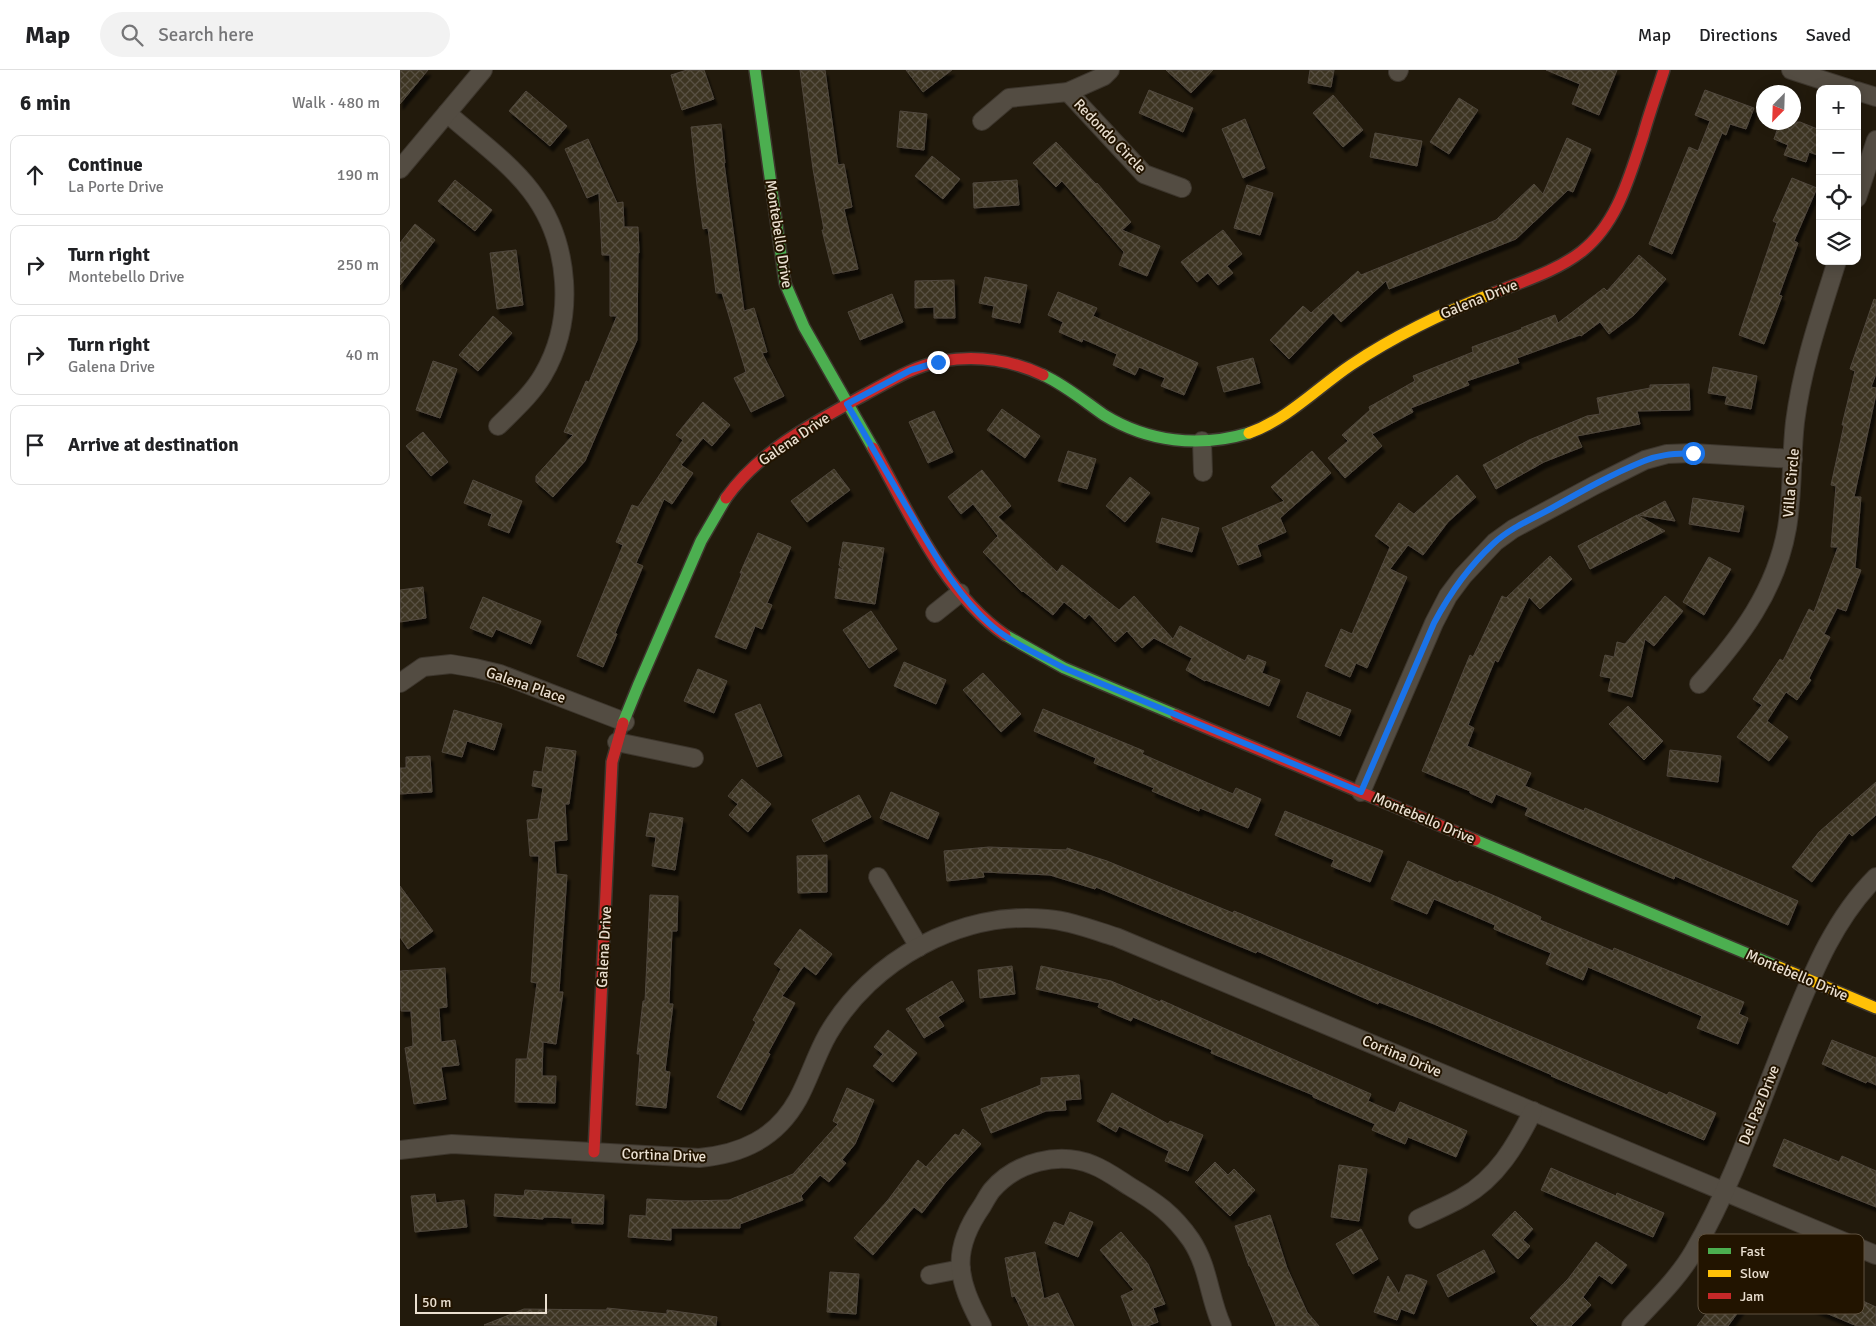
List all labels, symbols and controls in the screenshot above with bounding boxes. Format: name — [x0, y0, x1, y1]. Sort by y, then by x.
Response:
search box — [100, 12, 450, 57]
text: Map — [25, 20, 70, 50]
icon: search — [118, 21, 146, 49]
text: Search here — [158, 23, 254, 47]
text: Map — [1638, 24, 1671, 46]
text: Directions — [1699, 24, 1778, 46]
text: Saved — [1806, 24, 1851, 46]
north arrow — [1756, 85, 1801, 130]
map controls — [1816, 85, 1861, 265]
button: + — [1816, 85, 1861, 130]
text: 6 min — [20, 90, 71, 116]
text: Walk · 480 m — [292, 93, 380, 113]
street label: Redondo Circle — [1070, 95, 1150, 177]
button: − — [1816, 130, 1861, 175]
text: Continue — [68, 153, 143, 177]
icon: ahead — [21, 161, 49, 189]
text: 190 m — [337, 165, 379, 185]
button: locate — [1816, 175, 1861, 220]
text: La Porte Drive — [68, 177, 164, 197]
street label: Montebello Drive — [762, 179, 796, 289]
button: layers — [1816, 220, 1861, 265]
text: Turn right — [68, 243, 150, 267]
icon: right — [21, 251, 49, 279]
text: 250 m — [337, 255, 379, 275]
text: Montebello Drive — [68, 267, 185, 287]
street label: Galena Drive — [1438, 275, 1520, 323]
text: Turn right — [68, 333, 150, 357]
icon: right — [21, 341, 49, 369]
text: 40 m — [345, 345, 379, 365]
route end — [927, 351, 950, 374]
text: Galena Drive — [68, 357, 155, 377]
street label: Galena Drive — [755, 409, 833, 469]
icon: arrive — [21, 431, 49, 459]
text: Arrive at destination — [68, 433, 239, 457]
route start — [1682, 442, 1705, 465]
street label: Villa Circle — [1779, 448, 1803, 518]
street label: Galena Place — [484, 663, 568, 707]
street label: Montebello Drive — [1370, 788, 1478, 848]
street label: Galena Drive — [593, 906, 615, 988]
street label: Montebello Drive — [1743, 945, 1851, 1005]
street label: Cortina Drive — [1360, 1031, 1444, 1081]
street label: Del Paz Drive — [1735, 1063, 1783, 1147]
street label: Cortina Drive — [621, 1145, 707, 1165]
legend — [1698, 1234, 1864, 1314]
text: Fast — [1740, 1243, 1765, 1260]
text: Slow — [1740, 1265, 1769, 1282]
text: Jam — [1740, 1288, 1764, 1305]
scale bar — [415, 1291, 548, 1314]
text: 50 m — [422, 1294, 451, 1311]

